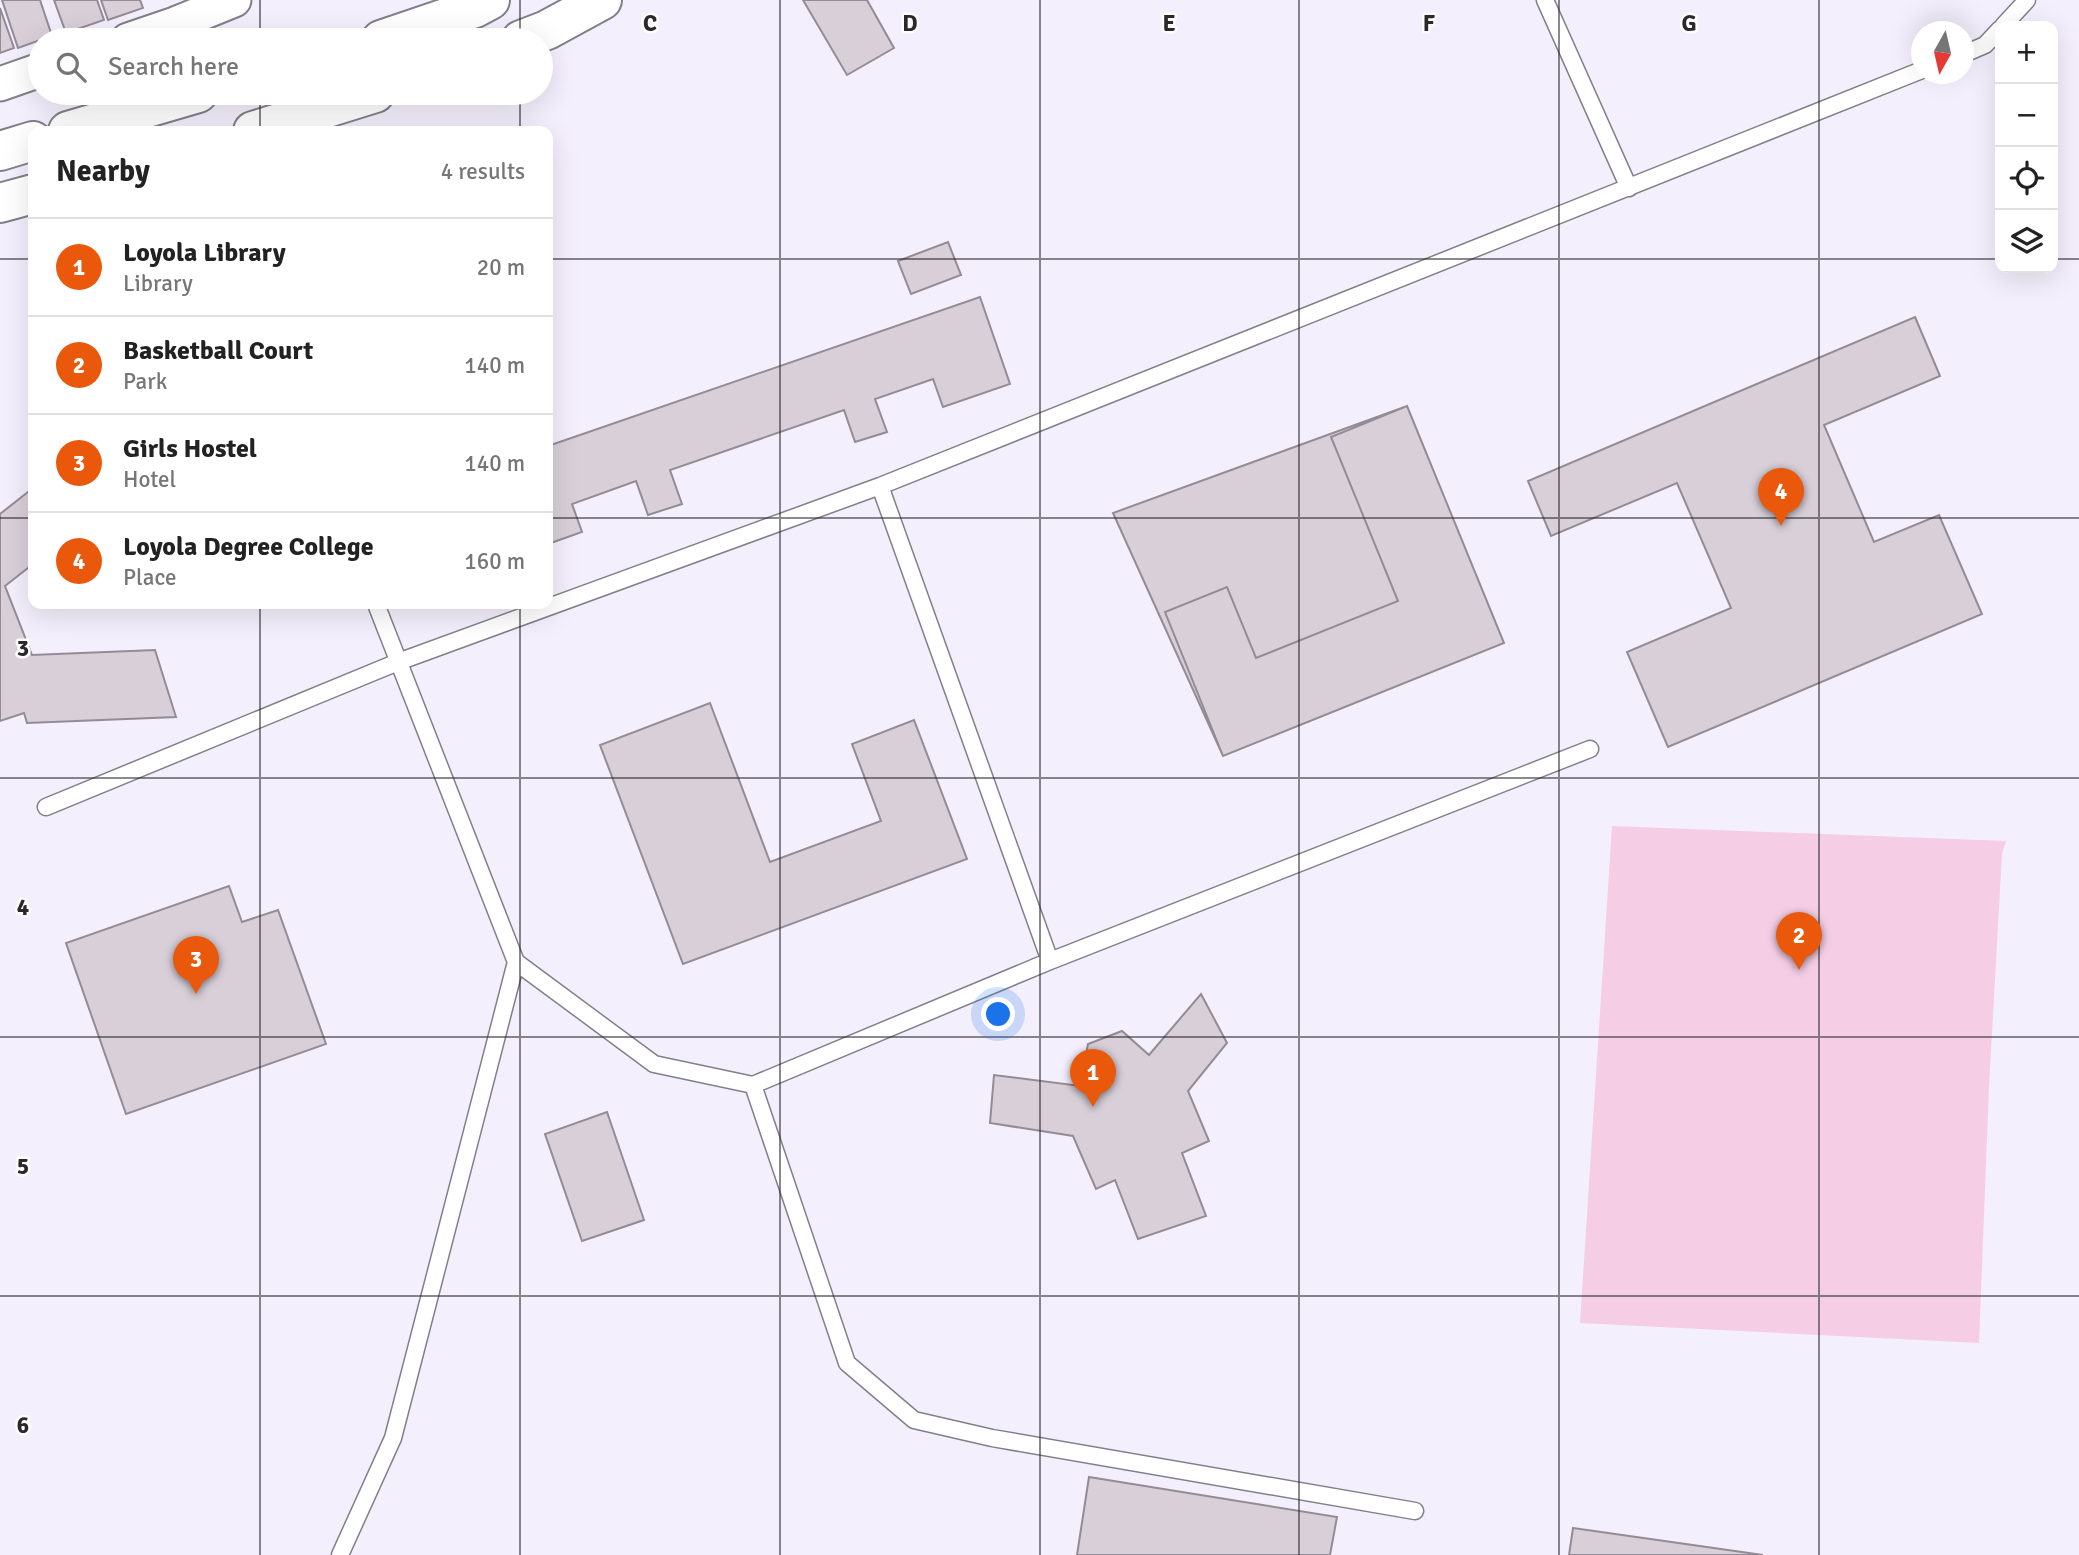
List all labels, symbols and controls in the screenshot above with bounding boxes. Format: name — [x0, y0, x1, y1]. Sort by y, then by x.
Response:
text: C — [643, 9, 657, 38]
text: D — [902, 9, 918, 38]
text: E — [1162, 9, 1176, 38]
text: F — [1423, 9, 1435, 38]
text: G — [1681, 9, 1697, 38]
north arrow — [1911, 21, 1974, 84]
map controls — [1995, 21, 2058, 273]
button: + — [1995, 21, 2058, 84]
search box — [28, 28, 553, 105]
icon: search — [52, 48, 90, 86]
text: Search here — [108, 51, 239, 83]
button: − — [1995, 84, 2058, 147]
button: locate — [1995, 147, 2058, 210]
text: Nearby — [56, 153, 150, 190]
text: 4 results — [441, 157, 525, 186]
button: layers — [1995, 210, 2058, 273]
text: Loyola Library — [123, 237, 286, 269]
text: 1 — [73, 253, 85, 282]
text: 20 m — [477, 253, 525, 282]
text: Library — [123, 269, 193, 298]
text: Basketball Court — [123, 335, 313, 367]
text: 2 — [73, 351, 85, 380]
text: 140 m — [464, 351, 525, 380]
text: Park — [123, 367, 167, 396]
text: Girls Hostel — [123, 433, 257, 465]
text: 3 — [73, 449, 85, 478]
text: 140 m — [464, 449, 525, 478]
text: Hotel — [123, 465, 176, 494]
pin: 4 — [1758, 468, 1804, 526]
text: Loyola Degree College — [123, 531, 374, 563]
text: 4 — [73, 547, 85, 576]
text: 160 m — [464, 547, 525, 576]
text: Place — [123, 563, 177, 592]
text: 3 — [17, 634, 29, 663]
text: 4 — [17, 893, 29, 922]
pin: 2 — [1776, 912, 1822, 970]
pin: 3 — [173, 936, 219, 994]
your location — [981, 997, 1015, 1031]
pin: 1 — [1070, 1049, 1116, 1107]
text: 5 — [17, 1152, 29, 1181]
text: 6 — [17, 1411, 29, 1440]

